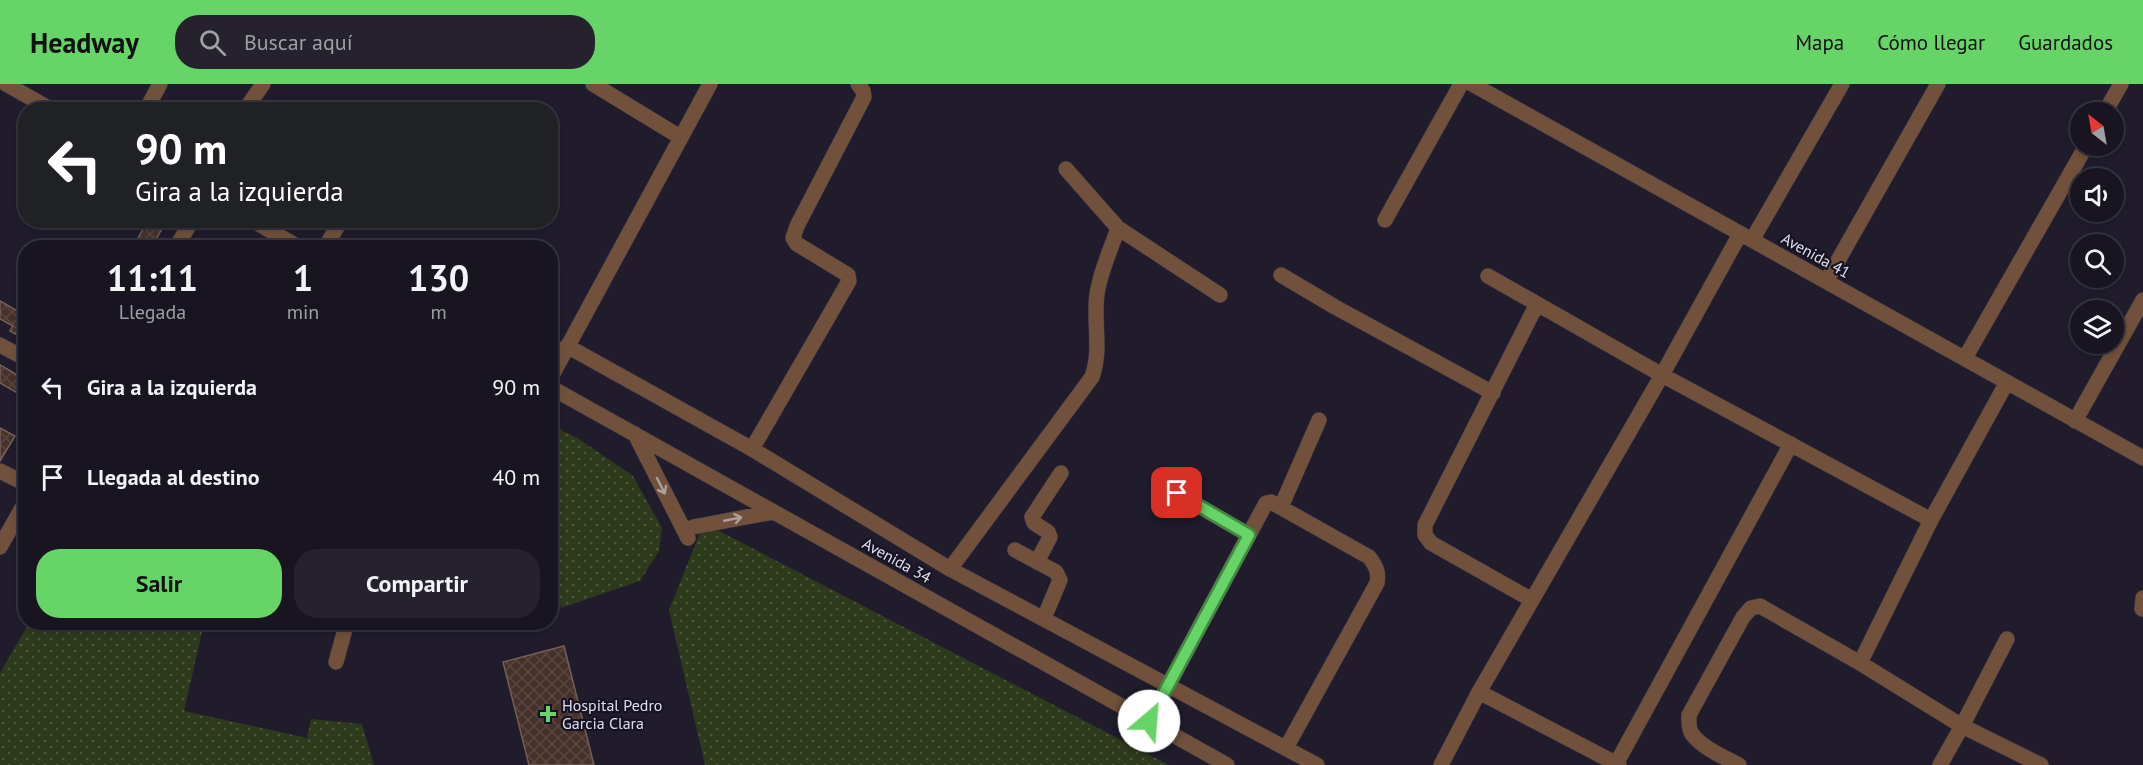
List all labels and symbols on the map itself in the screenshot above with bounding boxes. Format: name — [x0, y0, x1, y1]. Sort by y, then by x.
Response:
north arrow — [2070, 102, 2124, 156]
street label: Avenida 41 — [1778, 228, 1854, 282]
pin — [1151, 467, 1202, 518]
one-way arrow — [656, 477, 668, 495]
one-way arrow — [723, 513, 742, 524]
street label: Avenida 34 — [859, 533, 935, 587]
position arrow — [1117, 689, 1181, 753]
place label: Hospital Pedro Garcia Clara — [562, 695, 662, 733]
marker: Hospital Pedro Garcia Clara — [539, 705, 557, 723]

